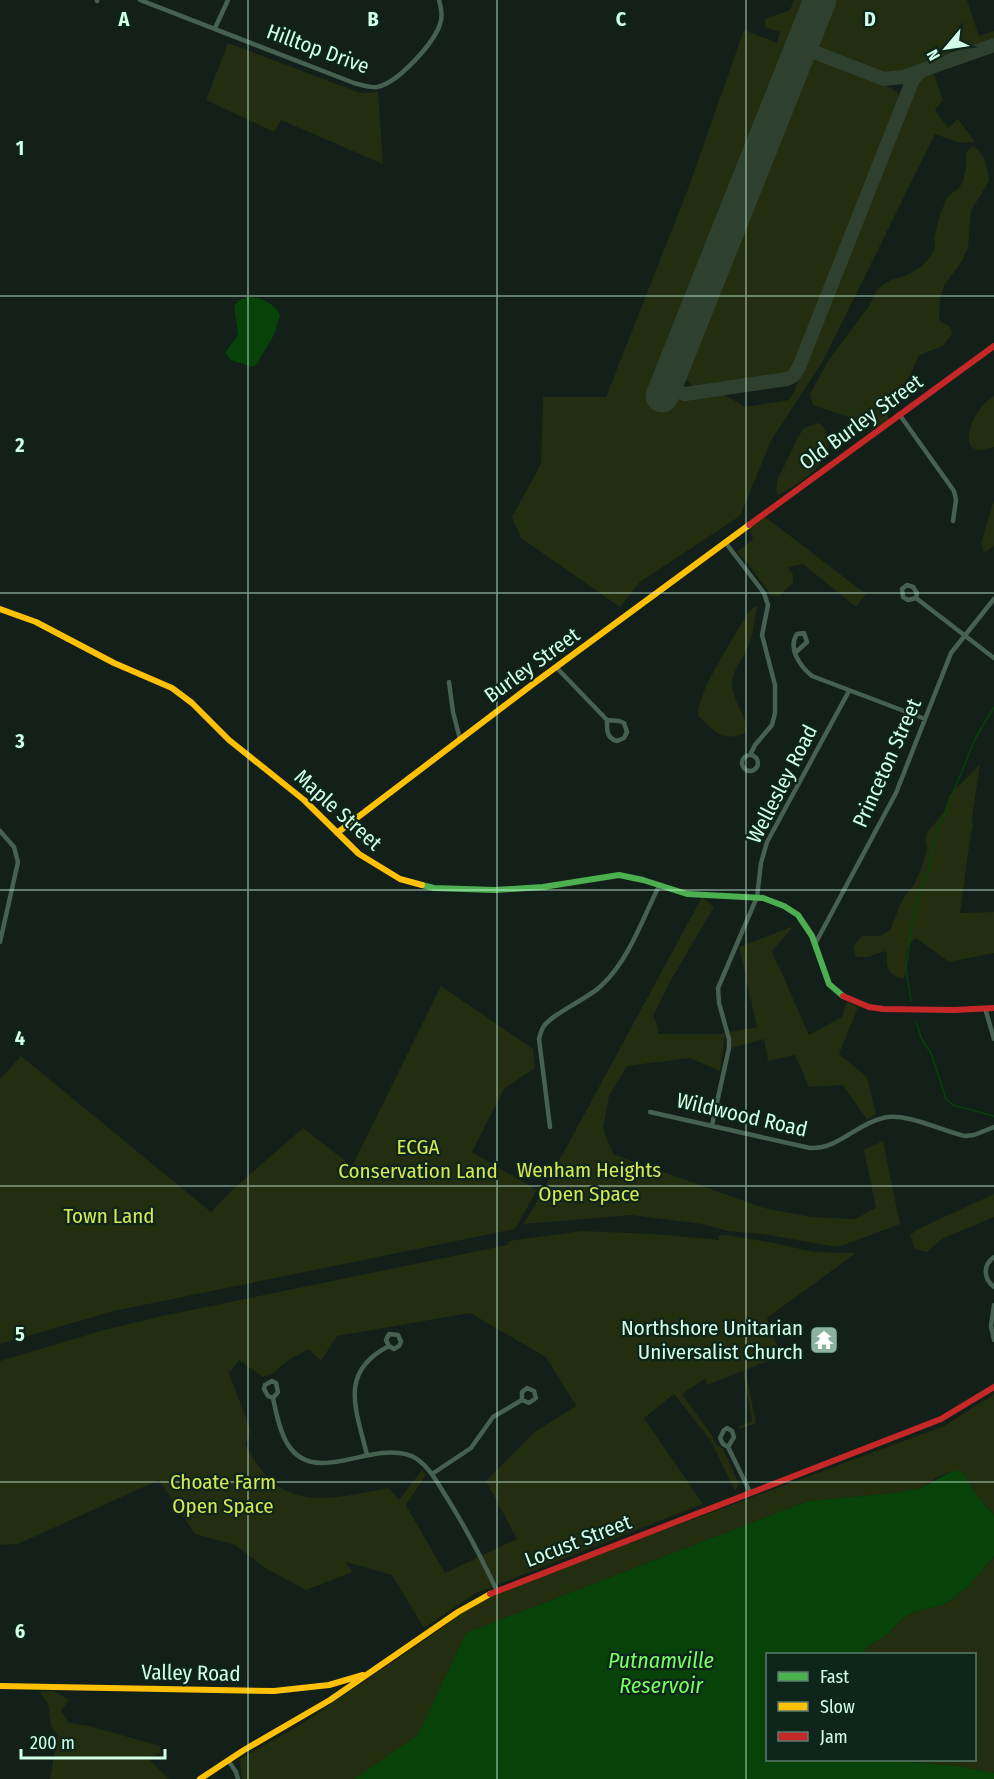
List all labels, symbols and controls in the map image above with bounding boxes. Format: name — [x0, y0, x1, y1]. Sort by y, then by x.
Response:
text: A — [118, 7, 131, 31]
text: B — [367, 7, 379, 31]
text: C — [616, 7, 627, 31]
text: D — [864, 7, 876, 31]
street label: Hilltop Drive — [263, 18, 373, 80]
north arrow — [916, 18, 976, 78]
text: N — [923, 46, 944, 64]
text: 1 — [16, 136, 24, 160]
street label: Old Burley Street — [794, 368, 928, 476]
text: 2 — [14, 433, 25, 457]
street label: Burley Street — [479, 622, 585, 708]
street label: Princeton Street — [847, 694, 927, 832]
street label: Wellesley Road — [741, 720, 823, 848]
text: 3 — [14, 729, 25, 753]
street label: Maple Street — [289, 764, 387, 856]
text: 4 — [15, 1026, 25, 1050]
street label: Wildwood Road — [674, 1087, 810, 1143]
park label: ECGA Conservation Land — [338, 1134, 498, 1184]
park label: Wenham Heights Open Space — [517, 1157, 661, 1207]
park label: Town Land — [63, 1203, 155, 1229]
place label: Northshore Unitarian Universalist Church — [621, 1315, 803, 1365]
text: 5 — [15, 1322, 25, 1346]
temple icon: Northshore Unitarian Universalist Church — [808, 1324, 840, 1356]
park label: Choate Farm Open Space — [170, 1469, 276, 1519]
street label: Locust Street — [521, 1509, 635, 1573]
text: 6 — [15, 1619, 25, 1643]
water label: Putnamville Reservoir — [608, 1647, 714, 1699]
legend — [766, 1653, 976, 1761]
street label: Valley Road — [141, 1659, 241, 1687]
text: Fast — [820, 1666, 849, 1688]
text: Slow — [820, 1696, 855, 1718]
scale bar — [21, 1722, 165, 1760]
text: Jam — [820, 1726, 848, 1748]
text: 200 m — [30, 1732, 75, 1754]

